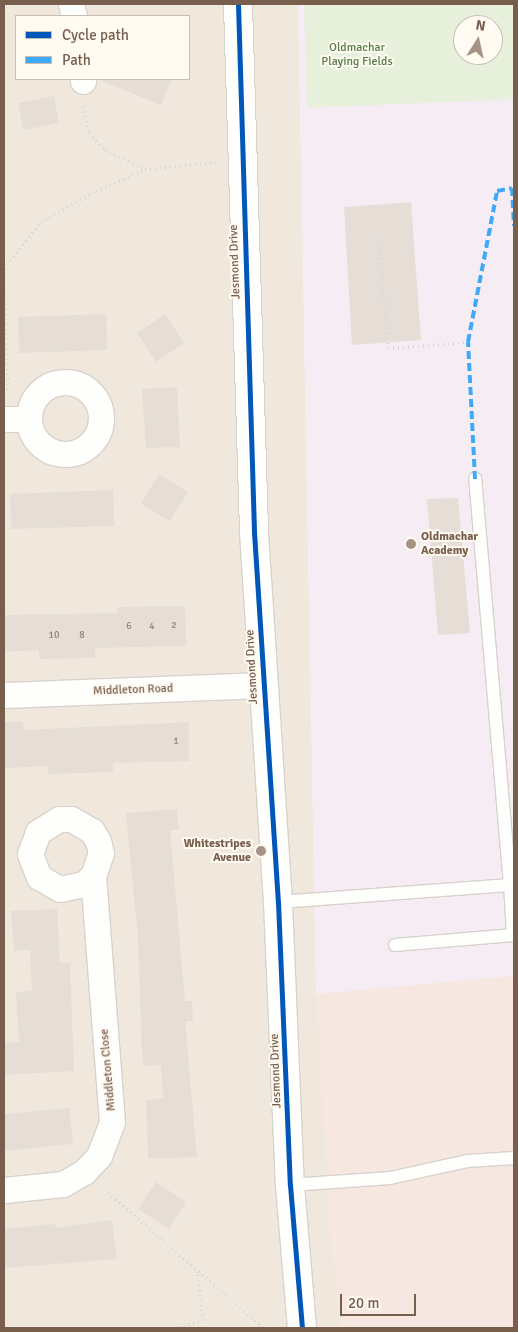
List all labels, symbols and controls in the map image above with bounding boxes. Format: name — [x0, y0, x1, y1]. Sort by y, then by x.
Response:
legend — [15, 15, 190, 80]
north arrow — [453, 15, 503, 65]
text: N — [474, 17, 487, 35]
text: Cycle path — [62, 26, 129, 44]
park label: Oldmachar Playing Fields — [321, 41, 393, 69]
text: Path — [62, 51, 91, 69]
street label: Jesmond Drive — [226, 224, 244, 300]
place label: Oldmachar Academy — [421, 530, 478, 558]
marker: Oldmachar Academy — [405, 538, 417, 550]
house number: 2 — [171, 620, 177, 632]
house number: 6 — [126, 621, 132, 633]
house number: 4 — [149, 621, 155, 633]
street label: Jesmond Drive — [243, 629, 261, 705]
house number: 10 — [49, 630, 59, 642]
house number: 8 — [79, 630, 85, 642]
street label: Middleton Road — [93, 681, 173, 699]
house number: 1 — [173, 736, 179, 748]
place label: Whitestripes Avenue — [184, 837, 251, 865]
marker: Whitestripes Avenue — [255, 845, 267, 857]
street label: Middleton Close — [97, 1028, 119, 1112]
street label: Jesmond Drive — [267, 1033, 285, 1109]
scale bar — [343, 1284, 419, 1316]
text: 20 m — [348, 1294, 379, 1312]

